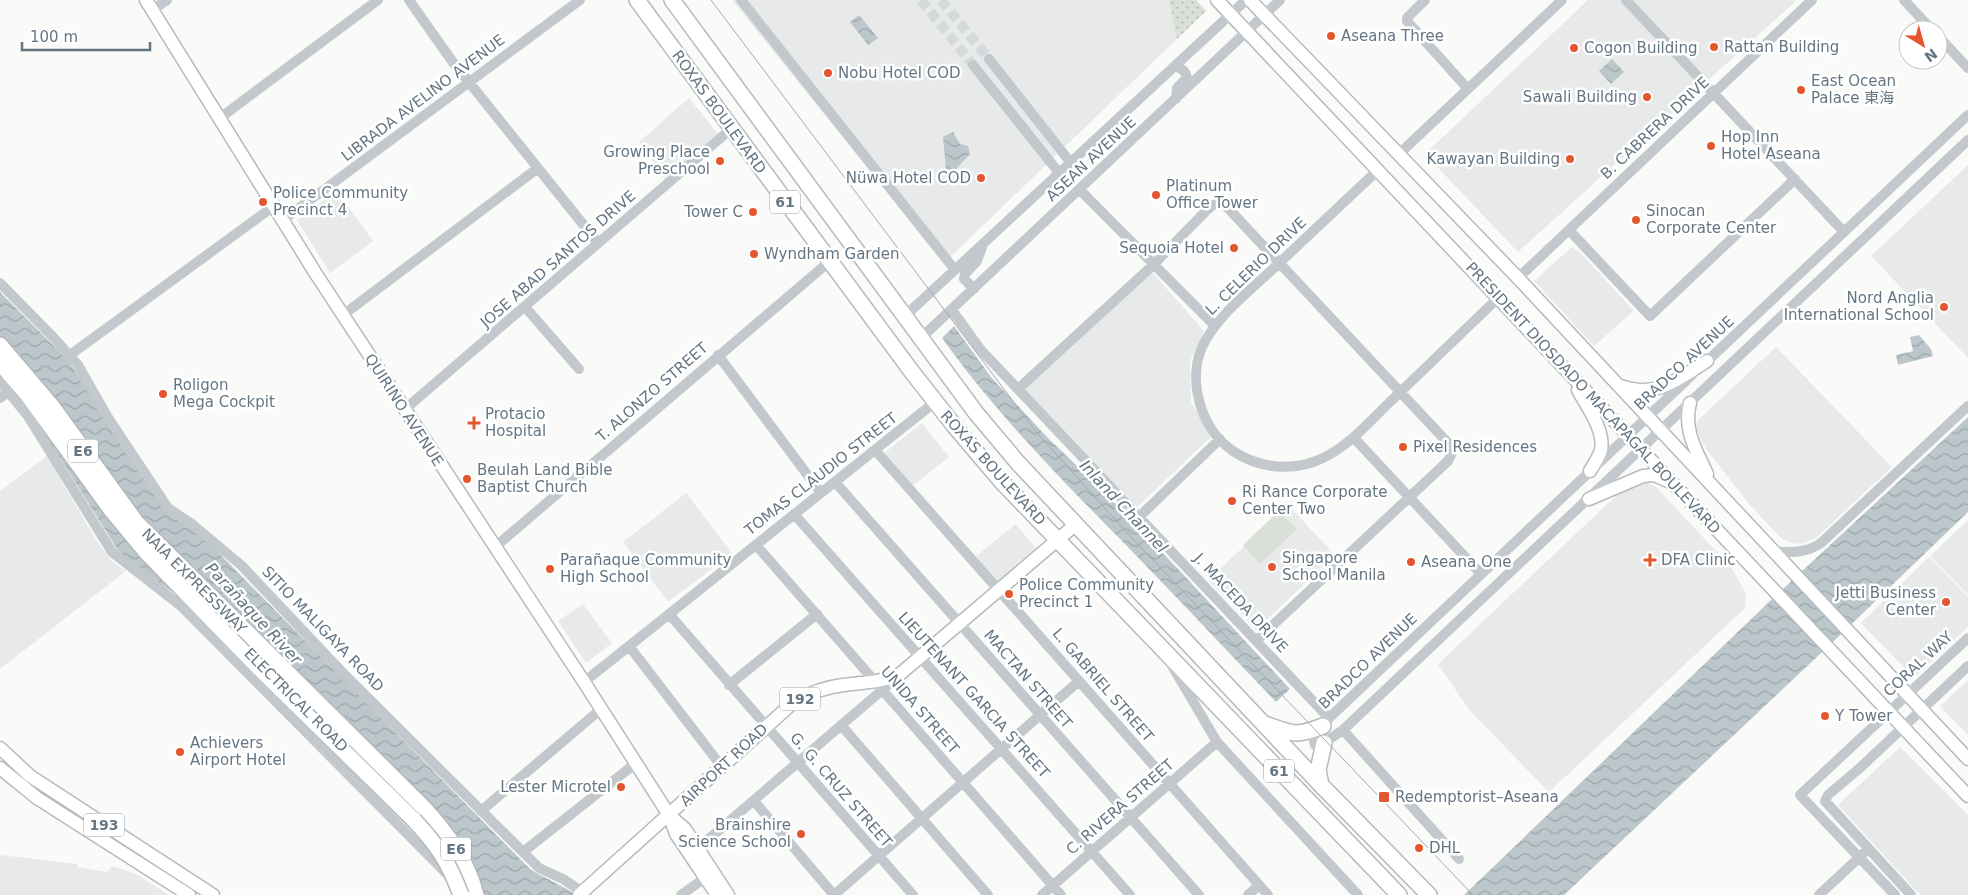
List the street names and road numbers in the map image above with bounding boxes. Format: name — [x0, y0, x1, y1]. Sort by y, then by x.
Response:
street label: LIBRADA AVELINO AVENUE — [338, 31, 508, 165]
street label: ROXAS BOULEVARD — [668, 47, 770, 177]
street label: B. CABRERA DRIVE — [1597, 73, 1713, 183]
street label: ASEAN AVENUE — [1042, 113, 1140, 205]
street label: JOSE ABAD SANTOS DRIVE — [476, 187, 639, 332]
road number: 61 — [770, 190, 800, 213]
street label: L. CELERIO DRIVE — [1202, 213, 1310, 319]
street label: PRESIDENT DIOSDADO MACAPAGAL BOULEVARD — [1462, 258, 1724, 538]
street label: BRADCO AVENUE — [1630, 312, 1738, 414]
street label: T. ALONZO STREET — [592, 338, 712, 446]
street label: QUIRINO AVENUE — [361, 350, 447, 470]
street label: ROXAS BOULEVARD — [937, 407, 1049, 529]
street label: TOMAS CLAUDIO STREET — [740, 408, 902, 540]
road number: E6 — [68, 440, 98, 462]
street label: NAIA EXPRESSWAY — [138, 525, 251, 638]
street label: J. MACEDA DRIVE — [1190, 549, 1292, 656]
street label: SITIO MALIGAYA ROAD — [258, 562, 388, 696]
street label: LIEUTENANT GARCIA STREET — [895, 608, 1054, 782]
street label: BRADCO AVENUE — [1315, 609, 1421, 713]
street label: L. GABRIEL STREET — [1049, 624, 1158, 746]
street label: MACTAN STREET — [980, 626, 1076, 733]
street label: CORAL WAY — [1880, 627, 1957, 701]
street label: ELECTRICAL ROAD — [240, 644, 352, 756]
street label: UNIDA STREET — [877, 663, 963, 758]
road number: 192 — [780, 688, 820, 711]
street label: AIRPORT ROAD — [677, 720, 771, 810]
street label: G. G. CRUZ STREET — [786, 729, 896, 852]
street label: C. RIVERA STREET — [1063, 755, 1178, 859]
road number: 61 — [1264, 759, 1294, 782]
road number: 193 — [84, 814, 124, 836]
road number: E6 — [441, 838, 471, 861]

